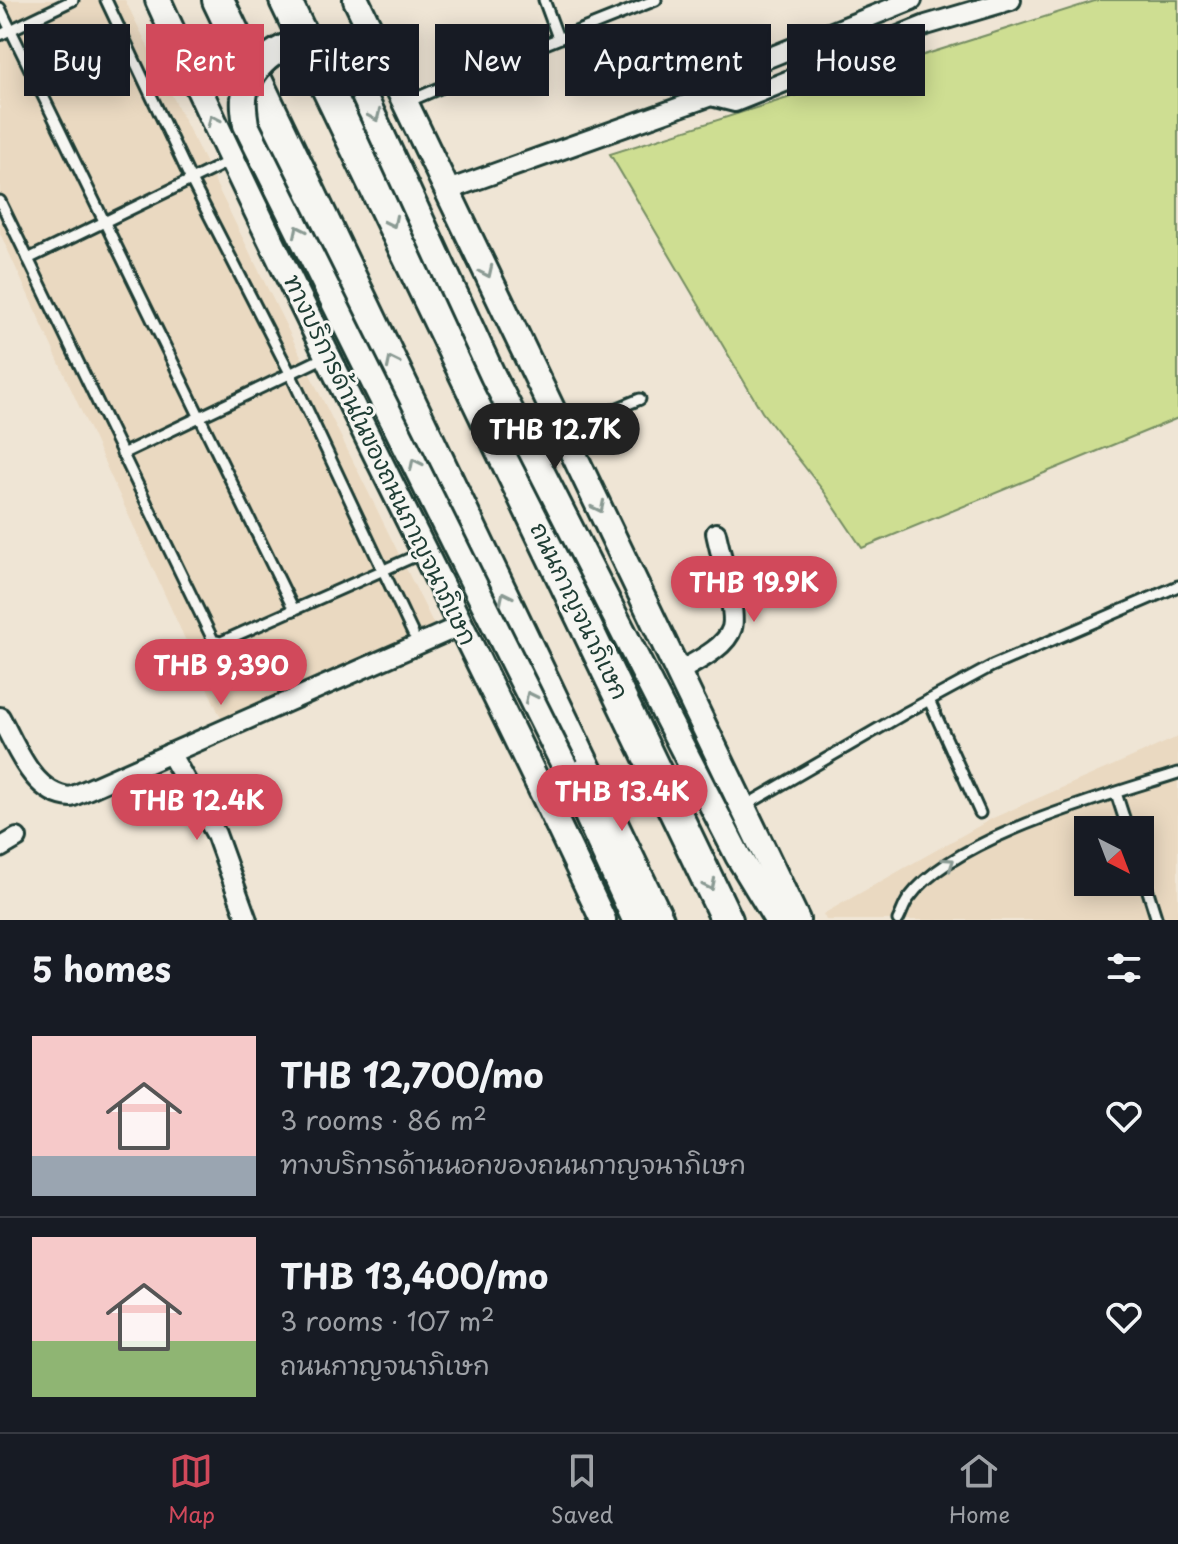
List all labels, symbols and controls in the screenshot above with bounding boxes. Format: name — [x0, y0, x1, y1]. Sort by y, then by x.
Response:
chip: Buy — [24, 24, 130, 96]
chip: Rent — [146, 24, 264, 96]
chip: Filters — [280, 24, 419, 96]
chip: New — [435, 24, 549, 96]
chip: Apartment — [565, 24, 771, 96]
chip: House — [787, 24, 925, 96]
one-way arrow — [365, 108, 381, 122]
one-way arrow — [207, 114, 223, 129]
one-way arrow — [382, 213, 398, 228]
one-way arrow — [293, 224, 309, 239]
one-way arrow — [477, 264, 493, 279]
street label: ทางบริการด้านในของถนนกาญจนาภิเษก — [276, 267, 488, 651]
one-way arrow — [386, 356, 402, 371]
pin: THB 12.7K — [463, 403, 647, 471]
text: THB 12.7K — [489, 409, 621, 448]
one-way arrow — [409, 457, 424, 472]
one-way arrow — [589, 498, 605, 513]
street label: ถนนกาญจนาภิเษก — [522, 515, 639, 705]
pin: THB 19.9K — [662, 556, 846, 624]
text: THB 19.9K — [689, 562, 819, 601]
one-way arrow — [499, 590, 515, 605]
pin: THB 9,390 — [129, 639, 313, 707]
text: THB 9,390 — [153, 645, 289, 684]
one-way arrow — [524, 690, 540, 705]
pin: THB 13.4K — [530, 765, 714, 833]
text: THB 13.4K — [555, 771, 689, 810]
pin: THB 12.4K — [105, 774, 289, 842]
text: THB 12.4K — [130, 780, 264, 819]
north arrow — [1074, 816, 1154, 896]
map controls — [1074, 816, 1154, 896]
one-way arrow — [940, 858, 954, 873]
one-way arrow — [700, 877, 716, 892]
text: 5 homes — [32, 942, 171, 994]
icon: filters — [1102, 946, 1146, 990]
text: THB 12,700/mo — [280, 1048, 544, 1100]
icon: home — [96, 1068, 192, 1164]
icon: heart — [1102, 1094, 1146, 1138]
text: 3 rooms · 86 m² — [280, 1100, 487, 1139]
text: ทางบริการด้านนอกของถนนกาญจนาภิเษก — [280, 1144, 746, 1183]
text: THB 13,400/mo — [280, 1249, 548, 1301]
icon: home — [96, 1269, 192, 1365]
icon: heart — [1102, 1295, 1146, 1339]
text: 3 rooms · 107 m² — [280, 1301, 495, 1340]
text: ถนนกาญจนาภิเษก — [280, 1345, 490, 1384]
tab: Map — [168, 1449, 215, 1530]
tab: Saved — [551, 1449, 613, 1530]
tab: Home — [949, 1449, 1010, 1530]

